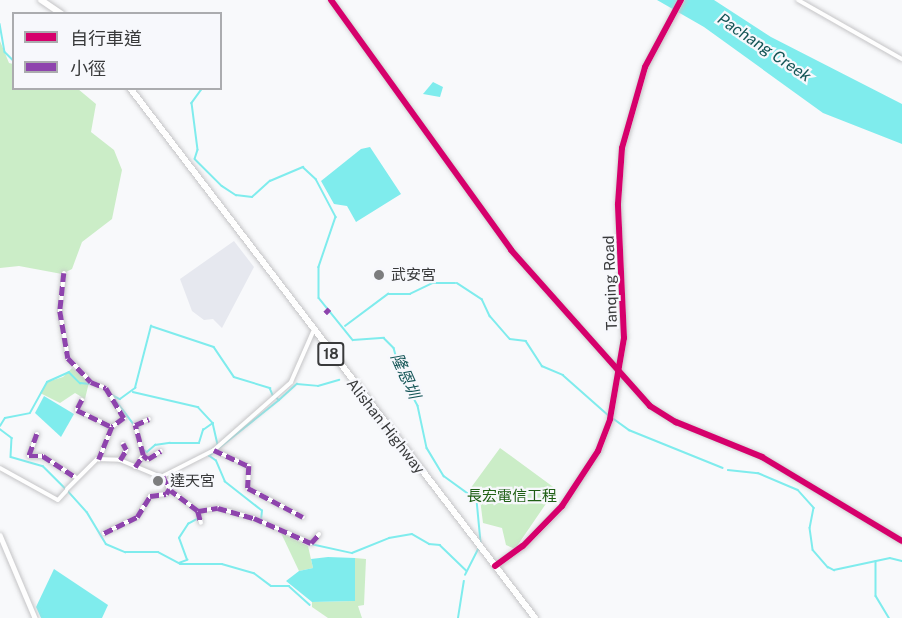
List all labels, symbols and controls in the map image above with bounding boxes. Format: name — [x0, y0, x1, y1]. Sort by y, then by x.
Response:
water label: Pachang Creek — [713, 10, 815, 86]
legend — [12, 12, 222, 90]
text: 自行車道 — [70, 28, 142, 49]
text: 小徑 — [70, 58, 106, 79]
street label: Tanqing Road — [599, 235, 621, 331]
place label: 武安宮 — [391, 266, 436, 284]
marker: 武安宮 — [372, 268, 386, 282]
road number: 18 — [316, 343, 346, 365]
water label: 隆恩圳 — [386, 350, 424, 402]
street label: Alishan Highway — [343, 375, 429, 477]
place label: 達天宮 — [170, 472, 215, 490]
marker: 達天宮 — [151, 474, 165, 488]
park label: 長宏電信工程 — [467, 487, 557, 505]

